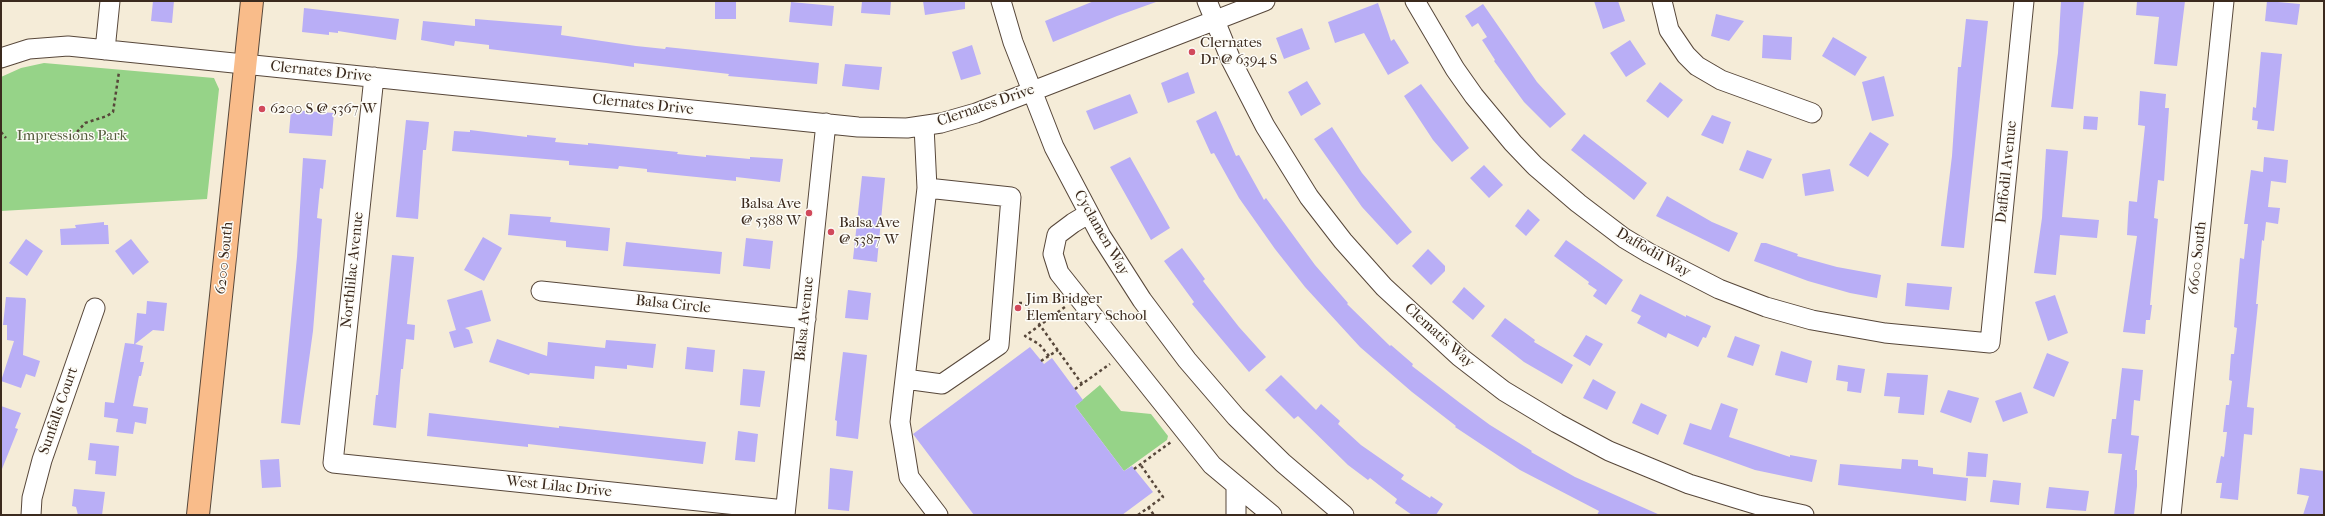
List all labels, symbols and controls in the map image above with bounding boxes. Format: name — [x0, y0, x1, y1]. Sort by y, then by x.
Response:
place label: Clernates Dr @ 6394 S — [1200, 34, 1277, 69]
marker: Clernates Dr @ 6394 S — [1187, 47, 1197, 57]
street label: Clernates Drive — [269, 58, 373, 86]
street label: Clernates Drive — [935, 81, 1037, 131]
street label: Clernates Drive — [591, 91, 695, 119]
place label: 6200 S @ 5367 W — [270, 100, 377, 118]
marker: 6200 S @ 5367 W — [257, 104, 267, 114]
street label: Daffodil Avenue — [1993, 120, 2021, 224]
park label: Impressions Park — [17, 127, 127, 145]
street label: Cyclamen Way — [1069, 187, 1133, 279]
place label: Balsa Ave @ 5388 W — [740, 195, 801, 230]
marker: Balsa Ave @ 5388 W — [804, 208, 814, 218]
street label: Northlilac Avenue — [338, 211, 368, 329]
place label: Balsa Ave @ 5387 W — [839, 214, 900, 249]
street label: 6200 South — [212, 221, 238, 295]
street label: 6600 South — [2185, 221, 2211, 295]
street label: Daffodil Way — [1612, 224, 1694, 282]
marker: Balsa Ave @ 5387 W — [826, 227, 836, 237]
street label: Balsa Avenue — [792, 276, 818, 362]
place label: Jim Bridger Elementary School — [1026, 290, 1147, 325]
street label: Balsa Circle — [635, 292, 711, 318]
street label: Clematis Way — [1400, 300, 1478, 372]
marker: Jim Bridger Elementary School — [1013, 303, 1023, 313]
street label: Sunfalls Court — [36, 365, 82, 457]
street label: West Lilac Drive — [505, 472, 613, 502]

